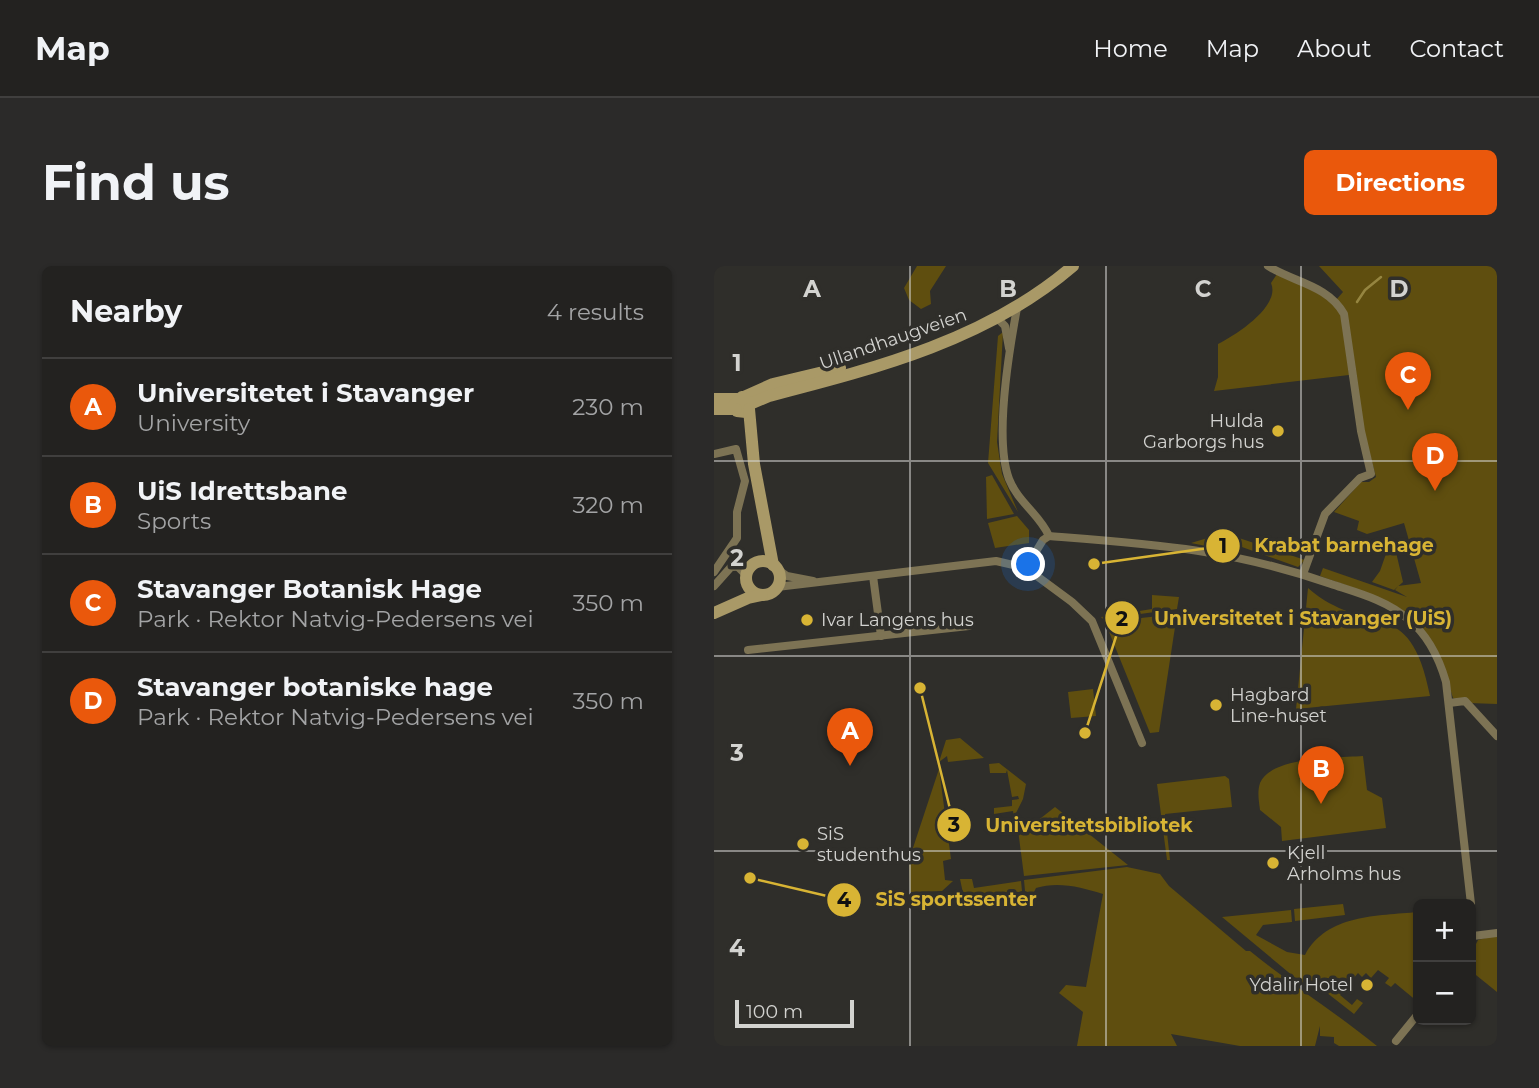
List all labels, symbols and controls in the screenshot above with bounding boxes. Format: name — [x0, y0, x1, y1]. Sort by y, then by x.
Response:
text: Map — [35, 28, 110, 68]
text: Home — [1093, 34, 1168, 63]
text: Map — [1206, 34, 1259, 63]
text: About — [1297, 34, 1371, 63]
text: Contact — [1409, 34, 1504, 63]
button: Directions — [1304, 150, 1497, 215]
text: Find us — [42, 153, 230, 212]
text: A — [802, 275, 821, 303]
text: B — [999, 275, 1017, 303]
text: C — [1195, 275, 1212, 303]
text: D — [1390, 275, 1409, 303]
text: Nearby — [70, 293, 182, 330]
text: 4 results — [547, 298, 644, 326]
street label: Ullandhaugveien — [816, 303, 970, 375]
text: 1 — [732, 349, 742, 377]
pin: C — [1385, 352, 1431, 410]
text: Universitetet i Stavanger — [137, 377, 474, 409]
text: A — [84, 393, 102, 421]
text: 230 m — [572, 393, 644, 421]
text: University — [137, 409, 250, 437]
place label: Hulda Garborgs hus — [1143, 410, 1264, 453]
marker: Hulda Garborgs hus — [1270, 423, 1286, 439]
pin: D — [1412, 433, 1458, 491]
text: UiS Idrettsbane — [137, 475, 348, 507]
text: B — [84, 491, 102, 519]
text: 320 m — [572, 491, 644, 519]
text: Sports — [137, 507, 211, 535]
callout: Krabat barnehage — [1206, 526, 1448, 566]
text: 1 — [1219, 533, 1227, 558]
text: Krabat barnehage — [1254, 534, 1434, 557]
text: 2 — [730, 544, 744, 572]
your location — [1011, 547, 1045, 581]
text: Stavanger Botanisk Hage — [137, 573, 482, 605]
text: C — [85, 589, 101, 617]
text: 350 m — [573, 589, 644, 617]
callout: Universitetet i Stavanger (UiS) — [1105, 598, 1466, 638]
text: Park · Rektor Natvig-Pedersens vei — [137, 605, 534, 633]
text: 2 — [1116, 606, 1128, 631]
text: Universitetet i Stavanger (UiS) — [1154, 607, 1452, 630]
place label: Ivar Langens hus — [821, 609, 974, 631]
marker: Ivar Langens hus — [799, 612, 815, 628]
text: Stavanger botaniske hage — [137, 671, 493, 703]
place label: Hagbard Line-huset — [1230, 684, 1327, 727]
text: D — [84, 687, 103, 715]
text: 350 m — [573, 687, 644, 715]
marker: Hagbard Line-huset — [1208, 697, 1224, 713]
text: Park · Rektor Natvig-Pedersens vei — [137, 703, 534, 731]
pin: A — [827, 708, 873, 766]
text: 3 — [729, 739, 744, 767]
pin: B — [1298, 746, 1344, 804]
callout: Universitetsbibliotek — [936, 805, 1207, 845]
text: 3 — [947, 812, 960, 837]
text: Universitetsbibliotek — [985, 814, 1193, 837]
place label: SiS studenthus — [817, 823, 921, 866]
marker: SiS studenthus — [795, 836, 811, 852]
place label: Kjell Arholms hus — [1287, 842, 1401, 885]
marker: Kjell Arholms hus — [1265, 855, 1281, 871]
callout: SiS sportssenter — [827, 880, 1051, 920]
text: 4 — [837, 887, 852, 912]
text: SiS sportssenter — [875, 888, 1037, 911]
map controls — [1413, 899, 1476, 1025]
button: + — [1413, 899, 1476, 962]
text: 4 — [729, 934, 745, 962]
button: − — [1413, 962, 1476, 1025]
place label: Ydalir Hotel — [1250, 974, 1353, 996]
marker: Ydalir Hotel — [1359, 977, 1375, 993]
scale bar — [735, 997, 854, 1029]
text: 100 m — [746, 1000, 803, 1023]

